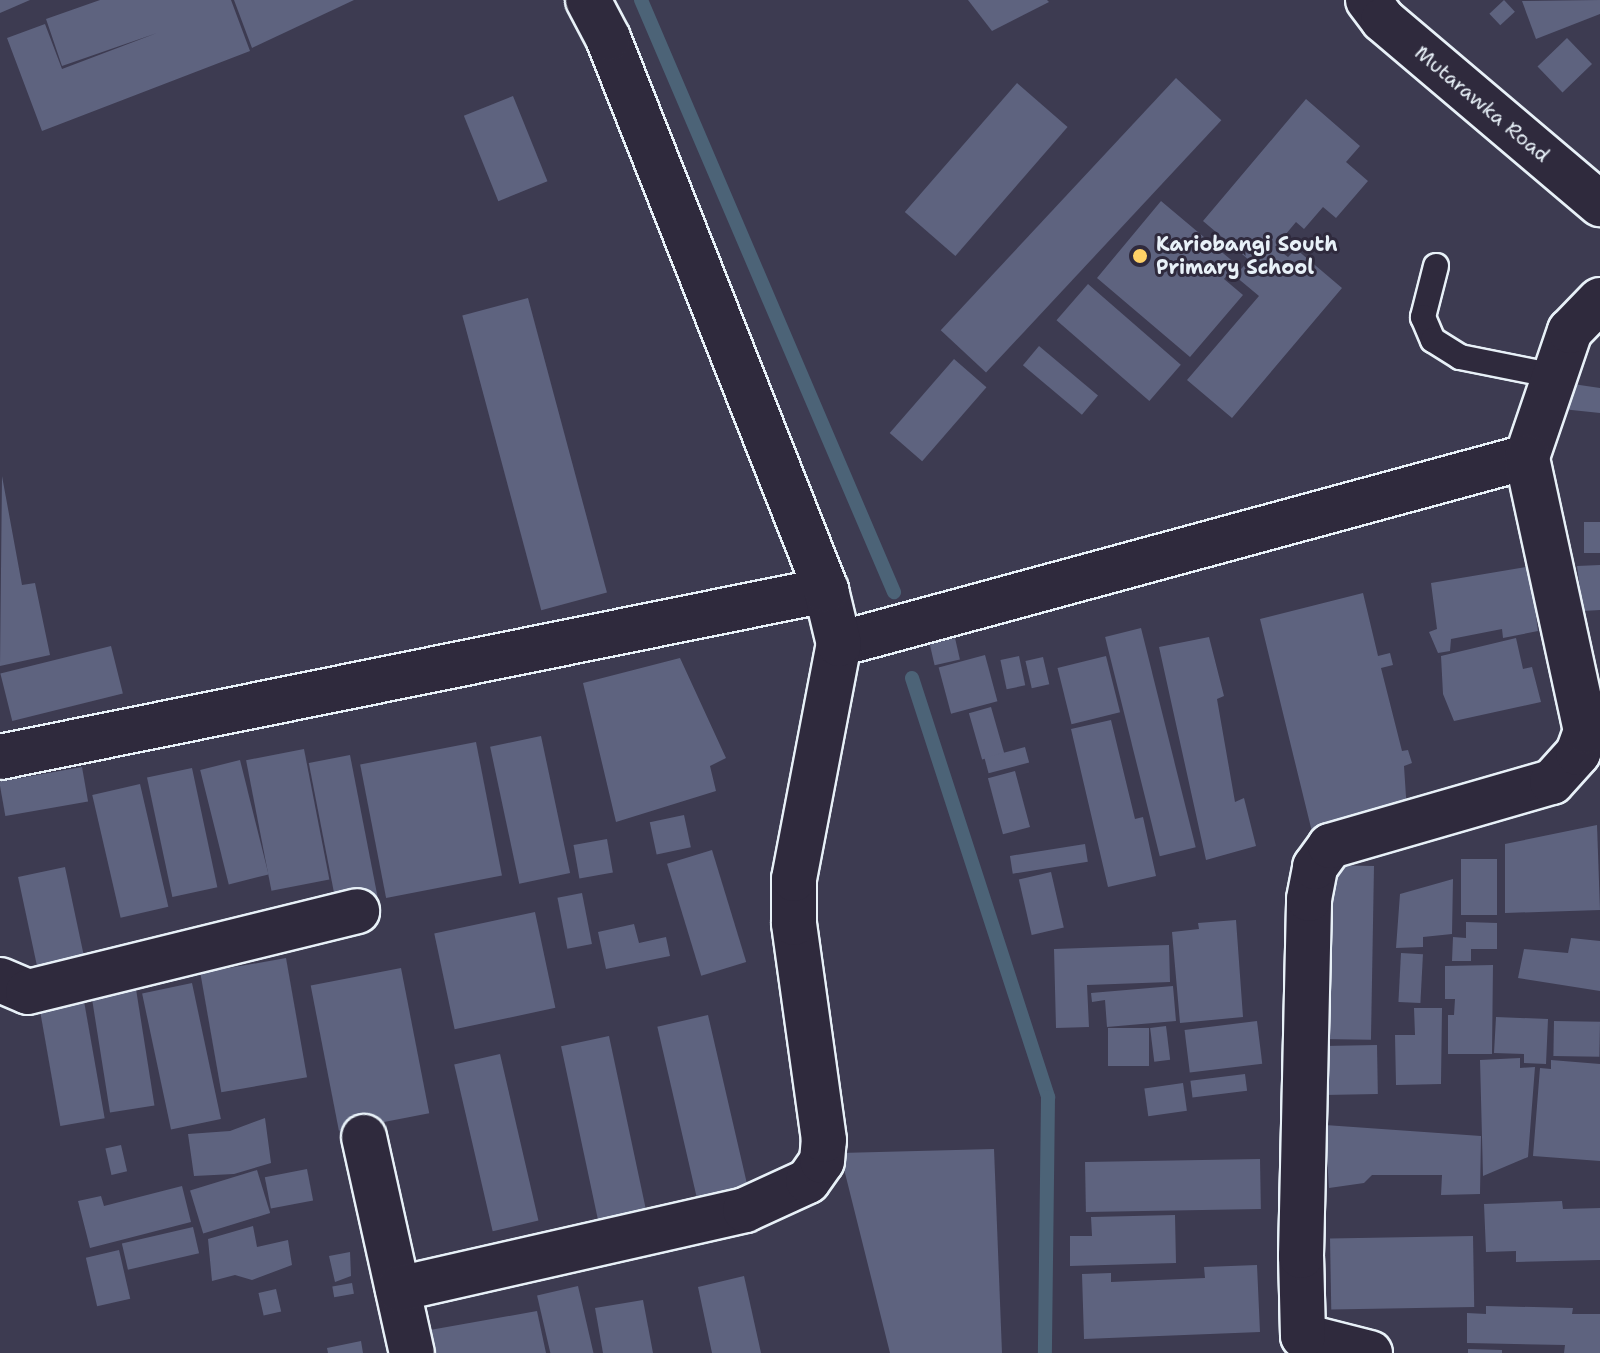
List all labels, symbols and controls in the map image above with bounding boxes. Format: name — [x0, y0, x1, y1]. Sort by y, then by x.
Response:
street label: Mutarawka Road — [1410, 41, 1554, 167]
place label: Kariobangi South Primary School — [1156, 232, 1338, 279]
marker: Kariobangi South Primary School — [1131, 247, 1149, 265]

